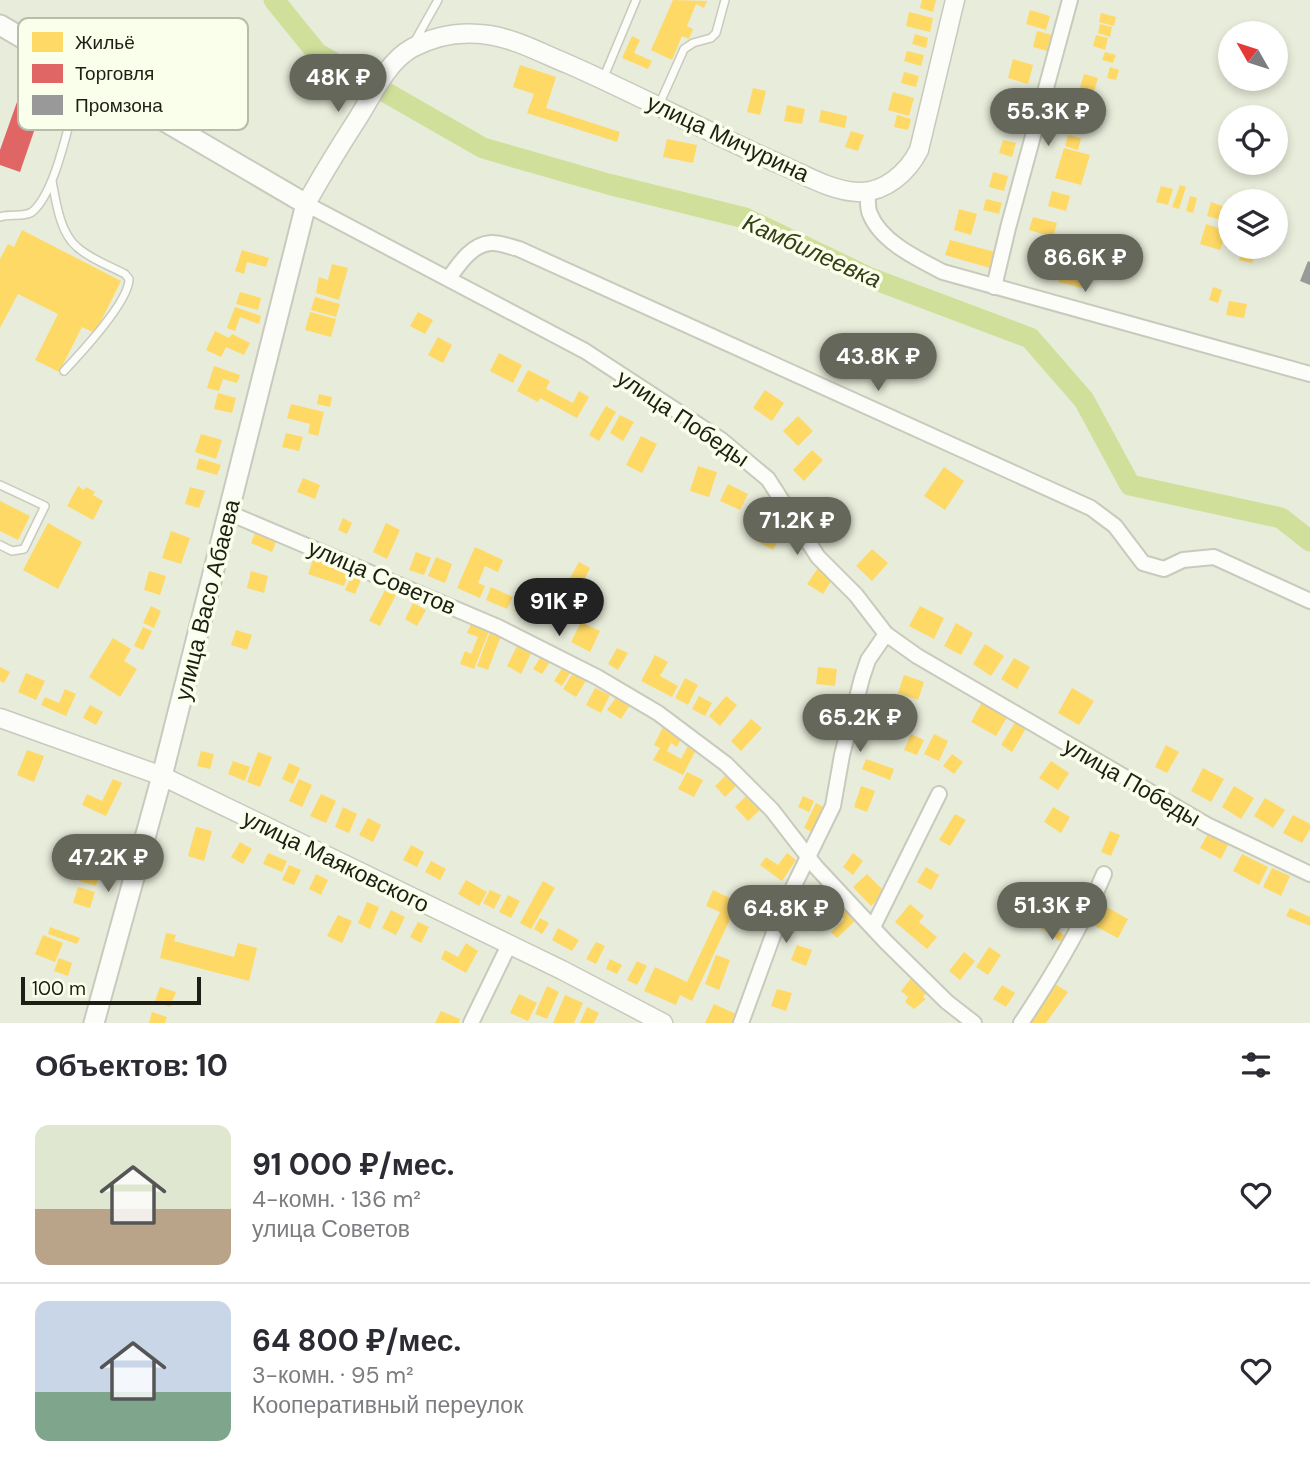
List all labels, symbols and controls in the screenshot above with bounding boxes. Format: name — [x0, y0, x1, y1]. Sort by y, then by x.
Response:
legend — [18, 18, 248, 130]
north arrow — [1218, 21, 1288, 91]
map controls — [1218, 21, 1288, 259]
text: Жильё — [75, 30, 135, 55]
pin: 48K ₽ — [289, 54, 387, 114]
text: Торговля — [75, 61, 154, 86]
text: 48K ₽ — [306, 62, 370, 92]
street label: улица Мичурина — [642, 87, 814, 189]
pin: 55.3K ₽ — [983, 88, 1113, 148]
text: Промзона — [75, 93, 163, 118]
text: 55.3K ₽ — [1006, 96, 1090, 126]
button: locate — [1218, 105, 1288, 175]
button: layers — [1218, 189, 1288, 259]
water label: Камбилеевка — [738, 206, 886, 295]
pin: 86.6K ₽ — [1020, 234, 1150, 294]
text: 86.6K ₽ — [1043, 242, 1127, 272]
pin: 43.8K ₽ — [813, 334, 943, 393]
text: 43.8K ₽ — [836, 341, 920, 371]
street label: улица Победы — [611, 363, 755, 473]
street label: улица Васо Абаева — [167, 496, 247, 704]
pin: 71.2K ₽ — [732, 498, 862, 557]
text: 71.2K ₽ — [759, 505, 835, 535]
street label: улица Советов — [303, 532, 461, 622]
pin: 91K ₽ — [510, 578, 608, 638]
text: 91K ₽ — [530, 586, 588, 616]
pin: 65.2K ₽ — [795, 694, 925, 754]
text: 65.2K ₽ — [819, 702, 901, 732]
street label: улица Победы — [1058, 731, 1206, 833]
street label: улица Маяковского — [238, 803, 434, 919]
pin: 47.2K ₽ — [43, 834, 173, 894]
text: 47.2K ₽ — [68, 842, 148, 872]
pin: 51.3K ₽ — [987, 883, 1117, 942]
pin: 64.8K ₽ — [721, 886, 851, 945]
text: 51.3K ₽ — [1013, 890, 1091, 920]
text: 64.8K ₽ — [743, 893, 829, 923]
scale bar — [21, 974, 201, 1006]
text: 100 m — [32, 976, 86, 1001]
text: Объектов: 10 — [35, 1046, 228, 1085]
icon: filters — [1237, 1046, 1275, 1084]
text: 91 000 ₽/мес. — [252, 1145, 454, 1184]
icon: home — [91, 1153, 175, 1237]
icon: heart — [1237, 1176, 1275, 1214]
text: 4-комн. · 136 m² — [252, 1184, 421, 1214]
text: улица Советов — [252, 1214, 410, 1244]
text: 64 800 ₽/мес. — [252, 1321, 461, 1360]
icon: home — [91, 1329, 175, 1413]
icon: heart — [1237, 1352, 1275, 1390]
text: 3-комн. · 95 m² — [252, 1360, 414, 1390]
text: Кооперативный переулок — [252, 1390, 523, 1420]

